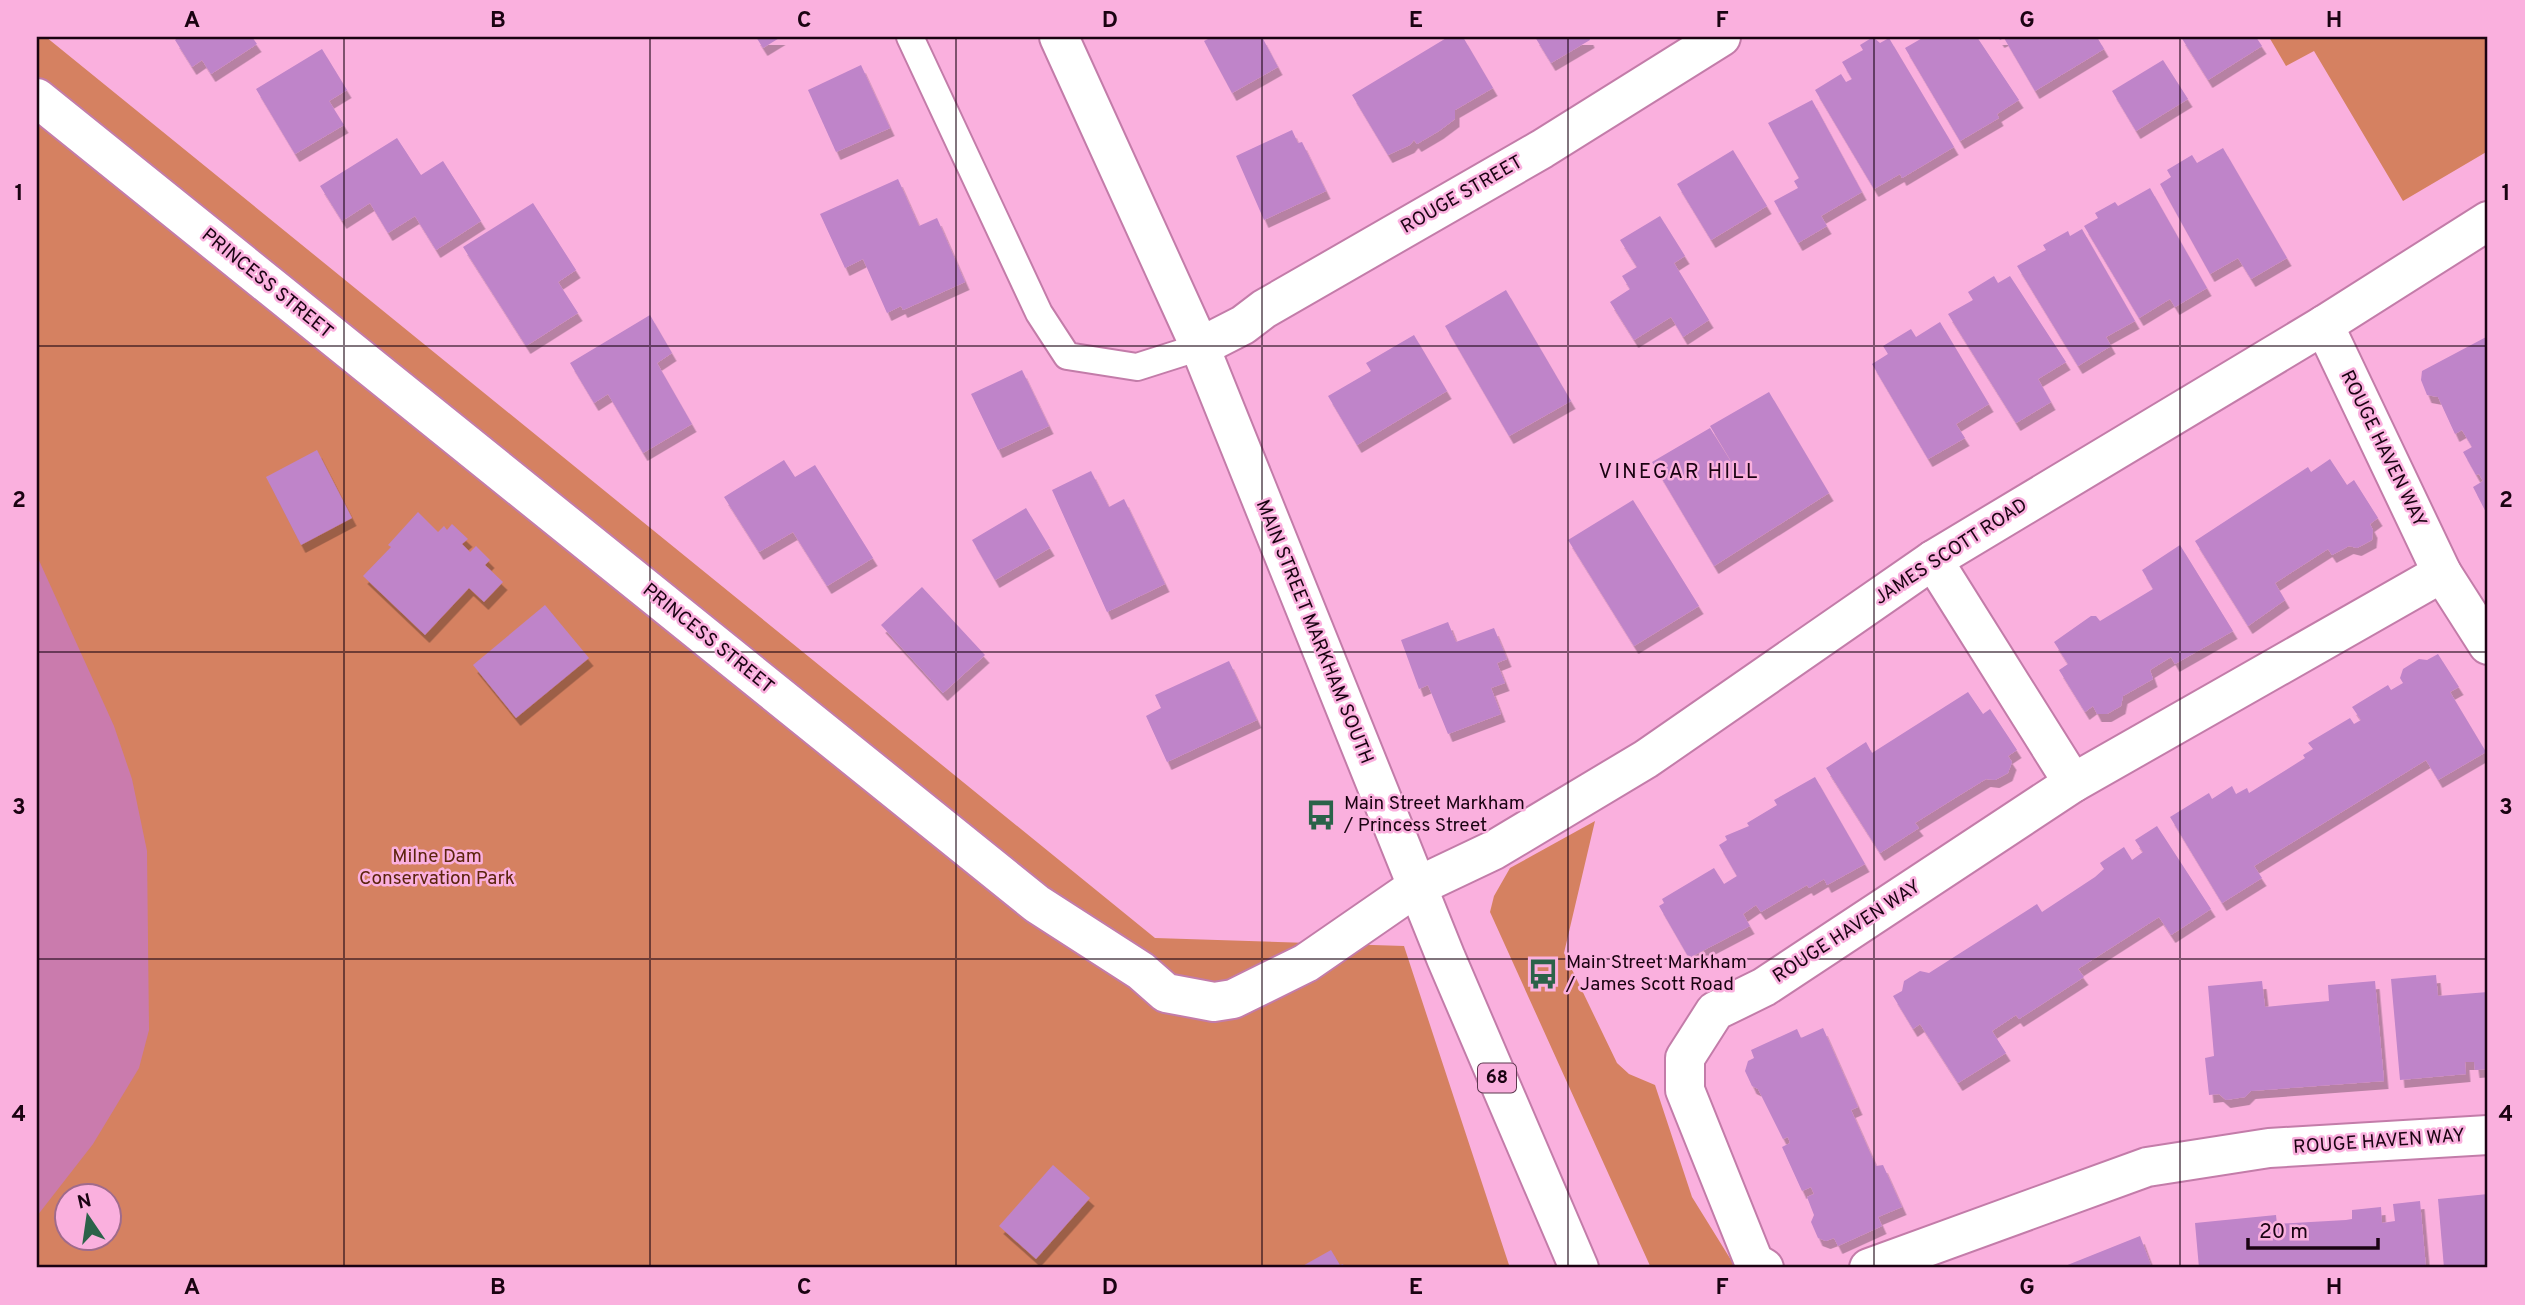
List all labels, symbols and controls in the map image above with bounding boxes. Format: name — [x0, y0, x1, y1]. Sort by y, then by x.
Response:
text: A — [184, 7, 200, 36]
text: B — [490, 7, 506, 36]
text: C — [797, 7, 811, 36]
text: D — [1102, 7, 1118, 36]
text: E — [1409, 7, 1423, 36]
text: F — [1715, 7, 1729, 36]
text: G — [2019, 7, 2035, 36]
text: H — [2326, 7, 2342, 36]
street label: ROUGE STREET — [1397, 150, 1527, 240]
text: 1 — [14, 180, 24, 209]
text: 1 — [2501, 180, 2511, 209]
street label: PRINCESS STREET — [196, 224, 338, 344]
street label: ROUGE HAVEN WAY — [2335, 366, 2431, 532]
district label: VINEGAR HILL — [1599, 459, 1759, 486]
text: 2 — [12, 487, 26, 516]
text: 2 — [2499, 487, 2513, 516]
street label: JAMES SCOTT ROAD — [1870, 493, 2032, 611]
street label: MAIN STREET MARKHAM SOUTH — [1250, 496, 1378, 768]
street label: PRINCESS STREET — [637, 579, 779, 699]
place label: Main Street Markham / Princess Street — [1343, 792, 1525, 838]
text: 3 — [12, 794, 26, 823]
text: 3 — [2499, 794, 2513, 823]
bus stop icon: Main Street Markham / Princess Street — [1304, 798, 1338, 832]
park label: Milne Dam Conservation Park — [359, 845, 515, 891]
street label: ROUGE HAVEN WAY — [1768, 875, 1926, 989]
place label: Main Street Markham / James Scott Road — [1565, 951, 1747, 997]
bus stop icon: Main Street Markham / James Scott Road — [1526, 957, 1560, 991]
road number: 68 — [1478, 1064, 1516, 1092]
text: 4 — [12, 1101, 26, 1130]
text: 4 — [2499, 1101, 2513, 1130]
street label: ROUGE HAVEN WAY — [2292, 1124, 2466, 1160]
north arrow — [52, 1182, 122, 1252]
text: N — [75, 1189, 94, 1216]
scale bar — [2248, 1207, 2378, 1251]
text: 20 m — [2259, 1219, 2308, 1246]
text: A — [184, 1274, 200, 1303]
text: B — [490, 1274, 506, 1303]
text: C — [797, 1274, 811, 1303]
text: D — [1102, 1274, 1118, 1303]
text: E — [1409, 1274, 1423, 1303]
text: F — [1715, 1274, 1729, 1303]
text: G — [2019, 1274, 2035, 1303]
text: H — [2326, 1274, 2342, 1303]

